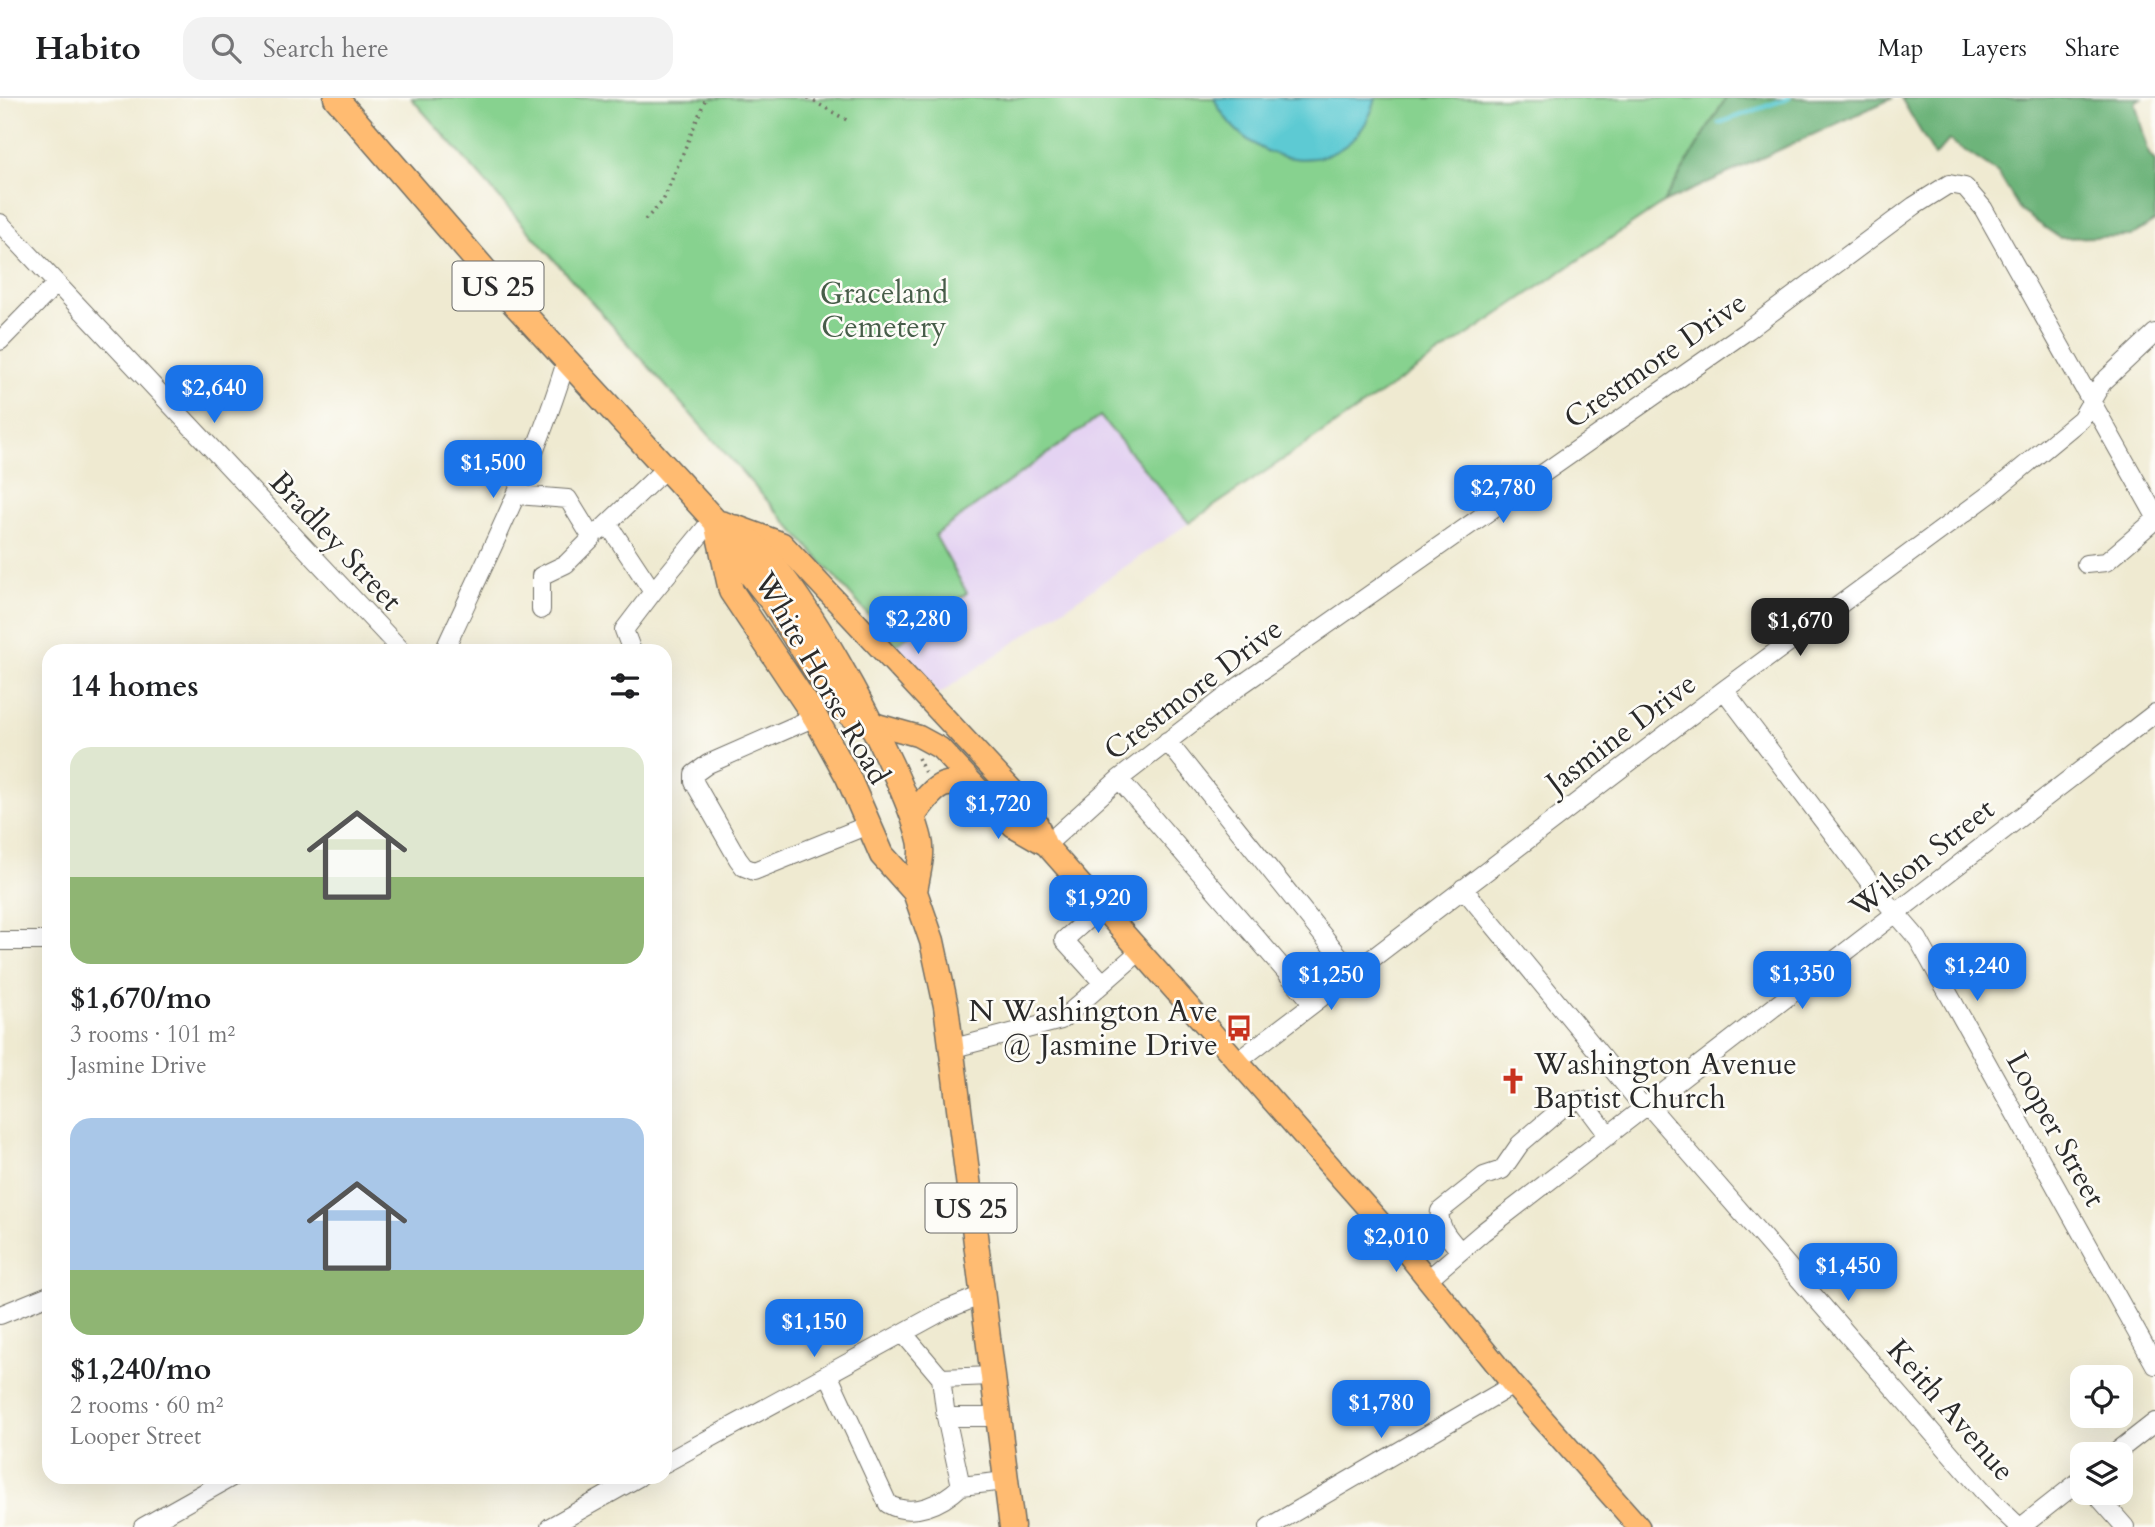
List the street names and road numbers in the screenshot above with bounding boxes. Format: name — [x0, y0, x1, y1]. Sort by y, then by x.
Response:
road number: US 25 — [452, 262, 544, 310]
street label: Crestmore Drive — [1556, 282, 1755, 439]
street label: Bradley Street — [260, 462, 412, 621]
street label: White Horse Road — [744, 564, 899, 792]
street label: Crestmore Drive — [1096, 609, 1291, 770]
street label: Jasmine Drive — [1535, 663, 1705, 806]
street label: Wilson Street — [1841, 789, 2003, 928]
street label: Looper Street — [1996, 1044, 2115, 1215]
road number: US 25 — [926, 1184, 1016, 1232]
street label: Keith Avenue — [1878, 1331, 2024, 1490]

